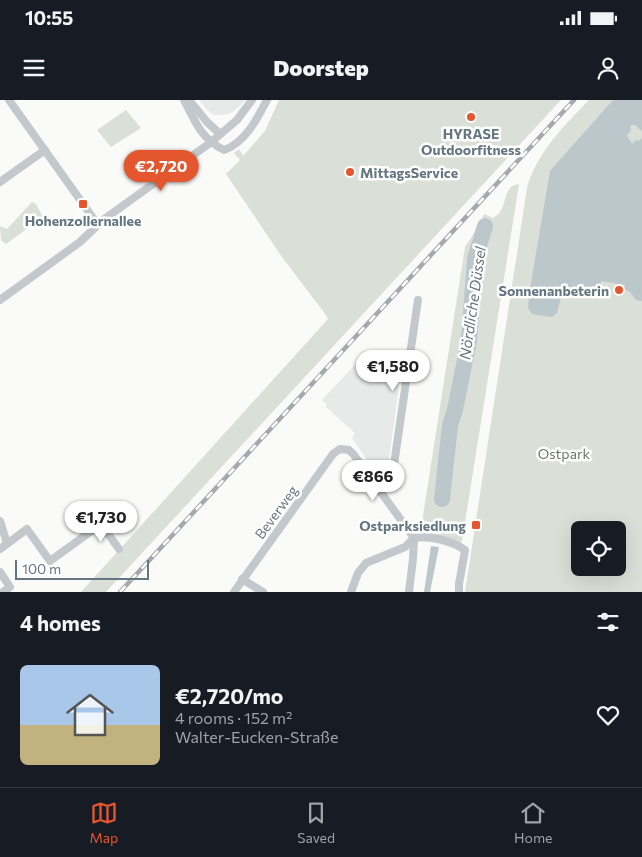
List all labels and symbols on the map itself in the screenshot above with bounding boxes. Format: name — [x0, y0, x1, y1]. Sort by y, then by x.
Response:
marker: HYRASE Outdoorfitness — [465, 111, 477, 123]
place label: HYRASE Outdoorfitness — [421, 125, 521, 158]
pin: €2,720 — [120, 149, 202, 192]
place label: MittagsService — [360, 164, 458, 181]
marker: MittagsService — [344, 166, 356, 178]
marker: Hohenzollernallee — [77, 198, 89, 210]
place label: Hohenzollernallee — [25, 212, 141, 229]
water label: Nördliche Düssel — [455, 244, 489, 361]
place label: Sonnenanbeterin — [498, 282, 609, 299]
marker: Sonnenanbeterin — [613, 284, 625, 296]
pin: €1,580 — [352, 350, 434, 392]
park label: Ostpark — [538, 445, 591, 462]
pin: €866 — [343, 460, 403, 502]
street label: Beverweg — [251, 482, 301, 542]
pin: €1,730 — [60, 500, 142, 543]
place label: Ostparksiedlung — [359, 517, 466, 534]
marker: Ostparksiedlung — [470, 519, 482, 531]
scale bar — [15, 557, 149, 580]

